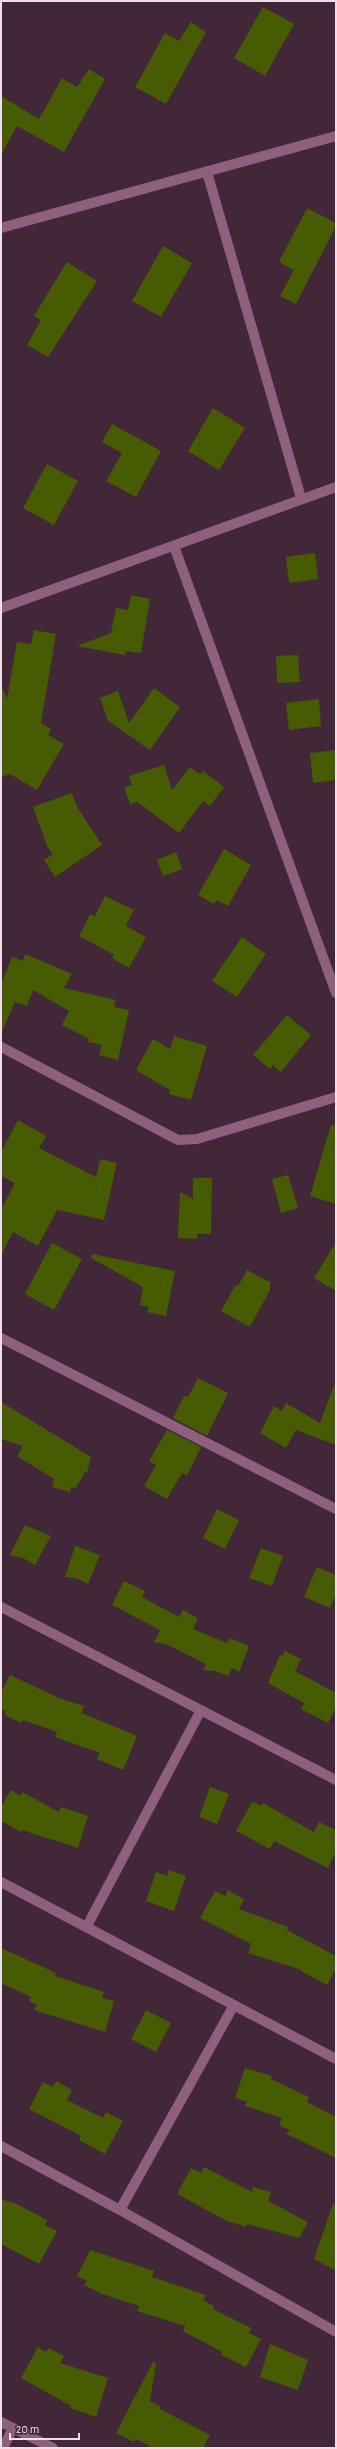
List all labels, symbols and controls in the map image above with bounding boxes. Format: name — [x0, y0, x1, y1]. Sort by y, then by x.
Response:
scale bar — [10, 2415, 79, 2441]
text: 20 m — [16, 2423, 39, 2435]

